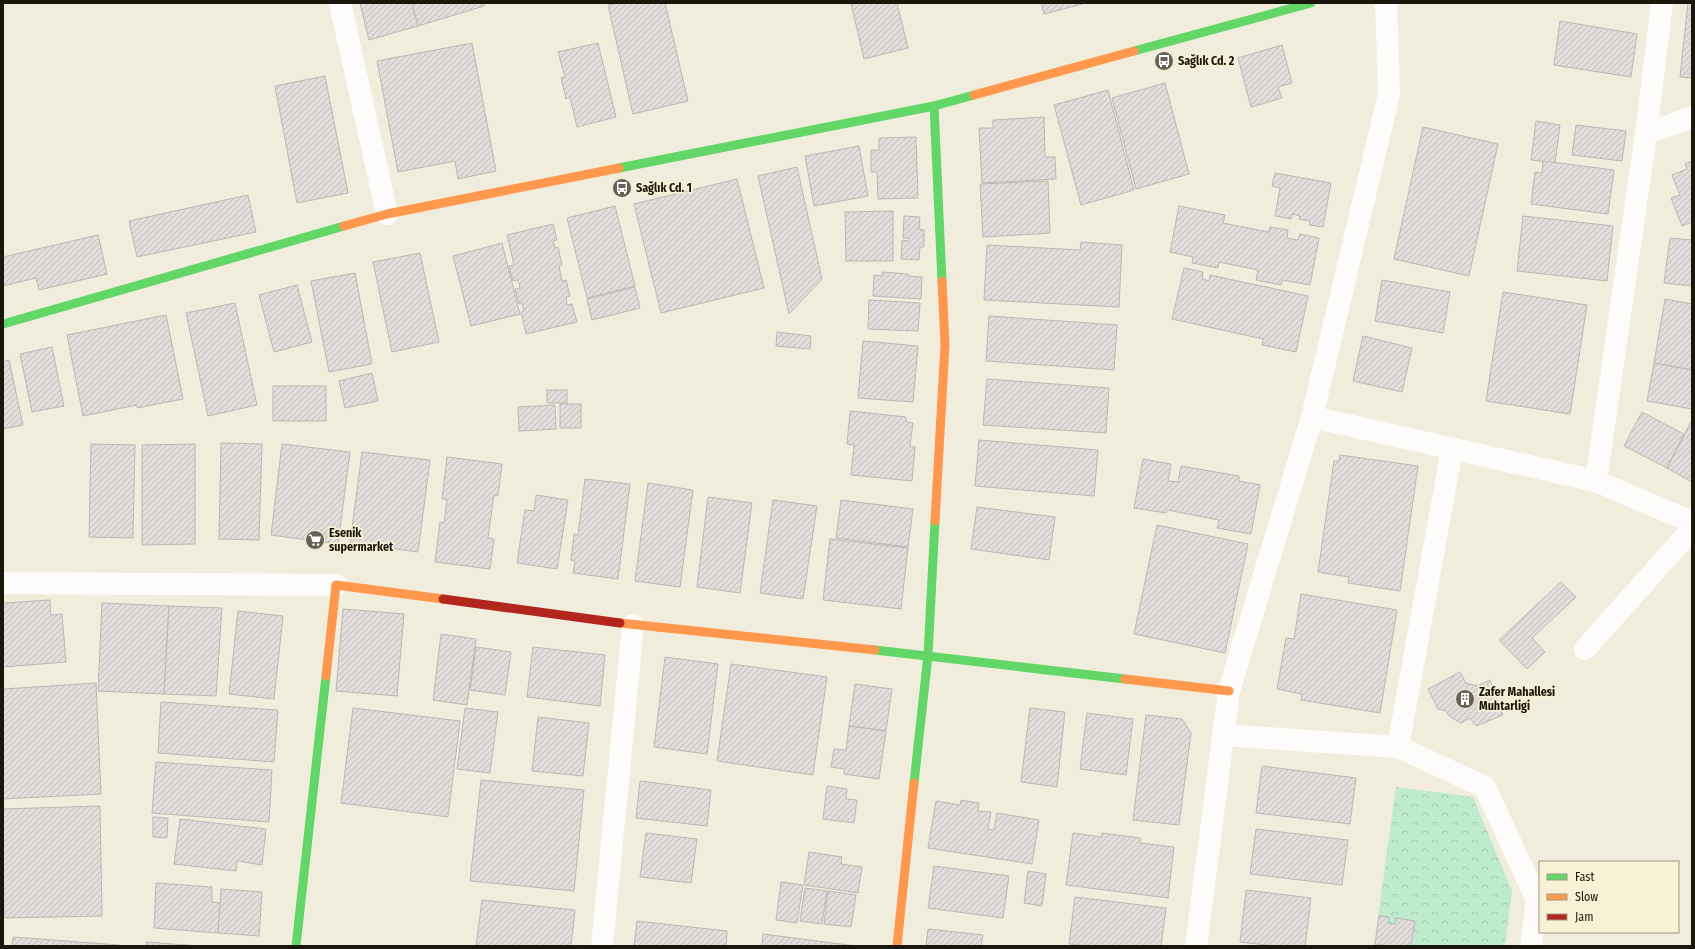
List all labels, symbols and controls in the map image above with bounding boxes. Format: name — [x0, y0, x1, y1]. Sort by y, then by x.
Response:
bus stop icon: Sağlık Cd. 2 — [1153, 50, 1175, 72]
place label: Sağlık Cd. 2 — [1178, 53, 1235, 68]
bus stop icon: Sağlık Cd. 1 — [611, 177, 633, 199]
place label: Sağlık Cd. 1 — [636, 180, 692, 195]
place label: Esenik supermarket — [329, 526, 394, 554]
supermarket icon: Esenik supermarket — [304, 529, 326, 551]
place label: Zafer Mahallesi Muhtarligi — [1479, 685, 1555, 713]
building icon: Zafer Mahallesi Muhtarligi — [1454, 688, 1476, 710]
legend — [1539, 861, 1679, 933]
text: Fast — [1575, 870, 1594, 884]
text: Slow — [1575, 890, 1598, 904]
text: Jam — [1575, 910, 1593, 924]

